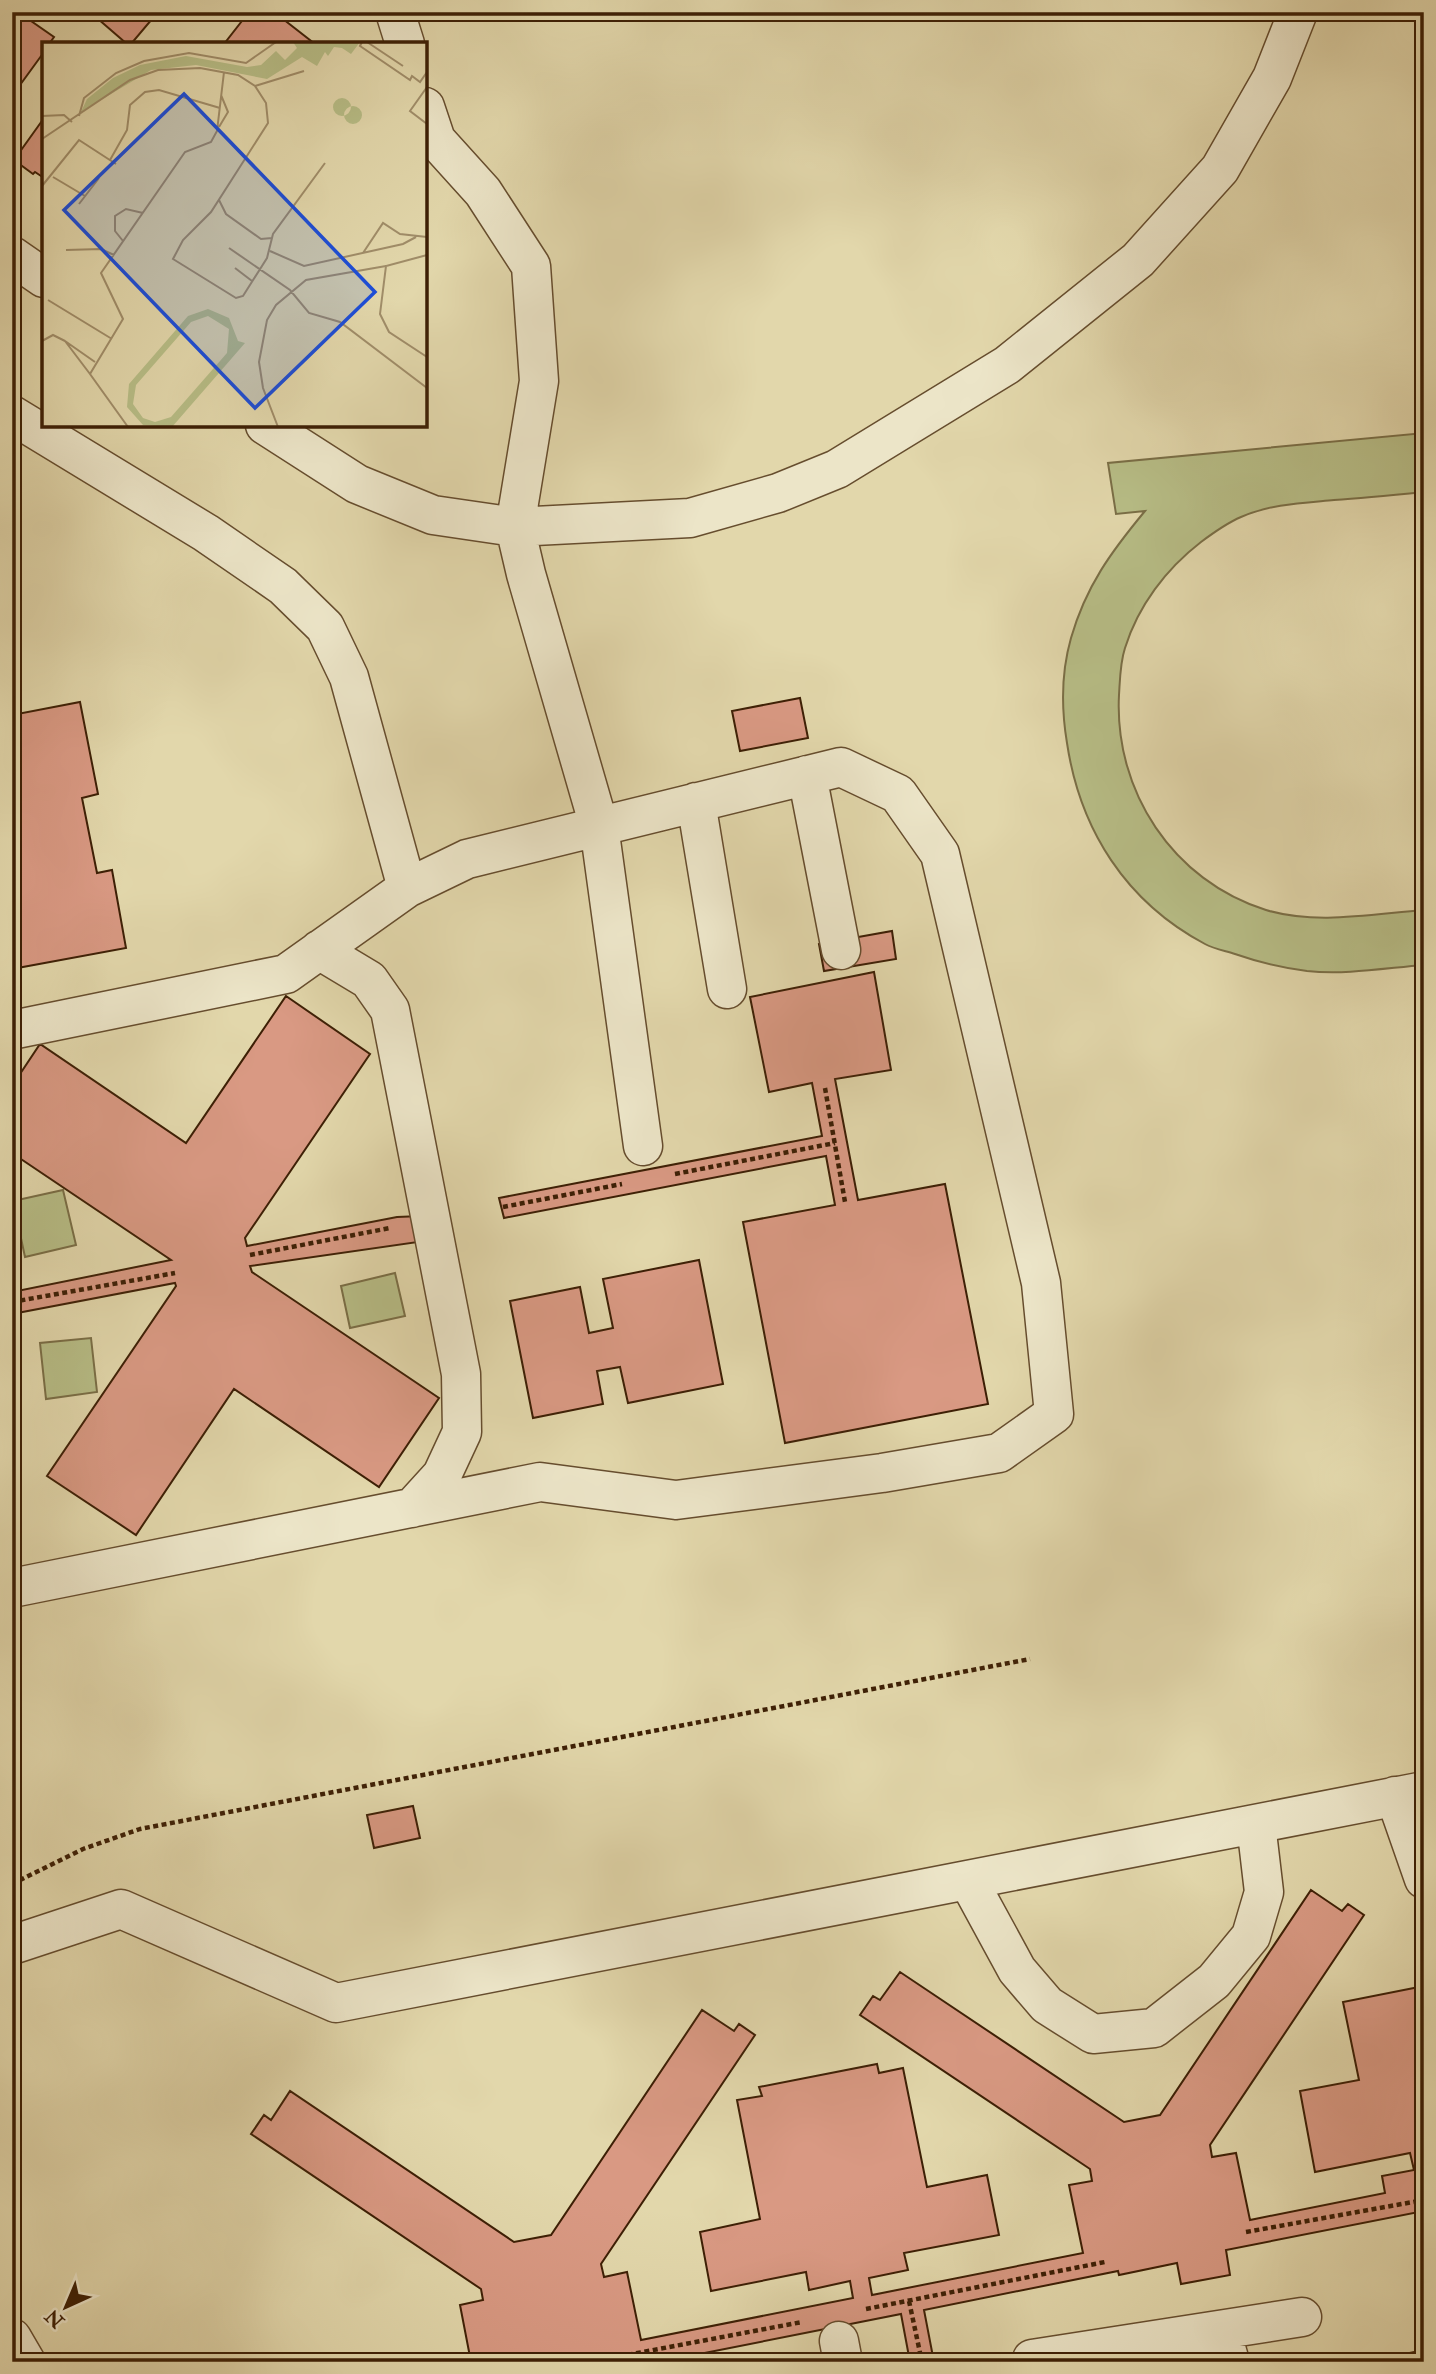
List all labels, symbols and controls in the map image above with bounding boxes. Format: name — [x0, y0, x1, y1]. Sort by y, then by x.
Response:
inset map — [42, 42, 427, 427]
north arrow — [32, 2272, 102, 2342]
text: N — [40, 2303, 70, 2334]

